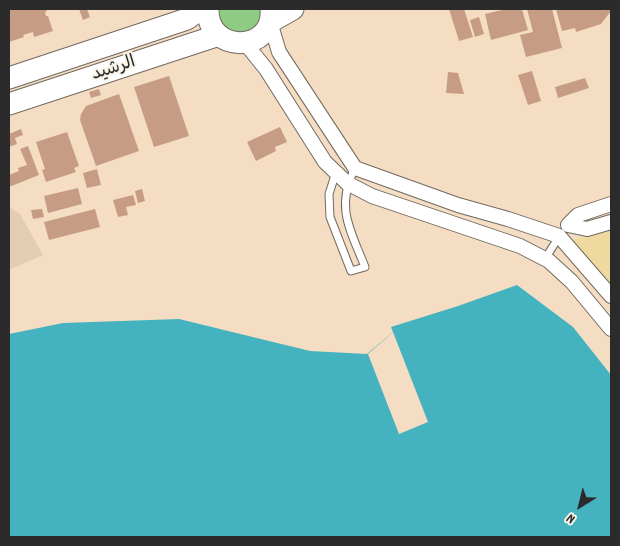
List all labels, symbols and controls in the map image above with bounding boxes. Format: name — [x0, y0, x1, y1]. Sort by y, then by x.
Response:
street label: الرشيد — [89, 53, 139, 87]
north arrow — [555, 481, 605, 531]
text: N — [563, 508, 580, 528]

